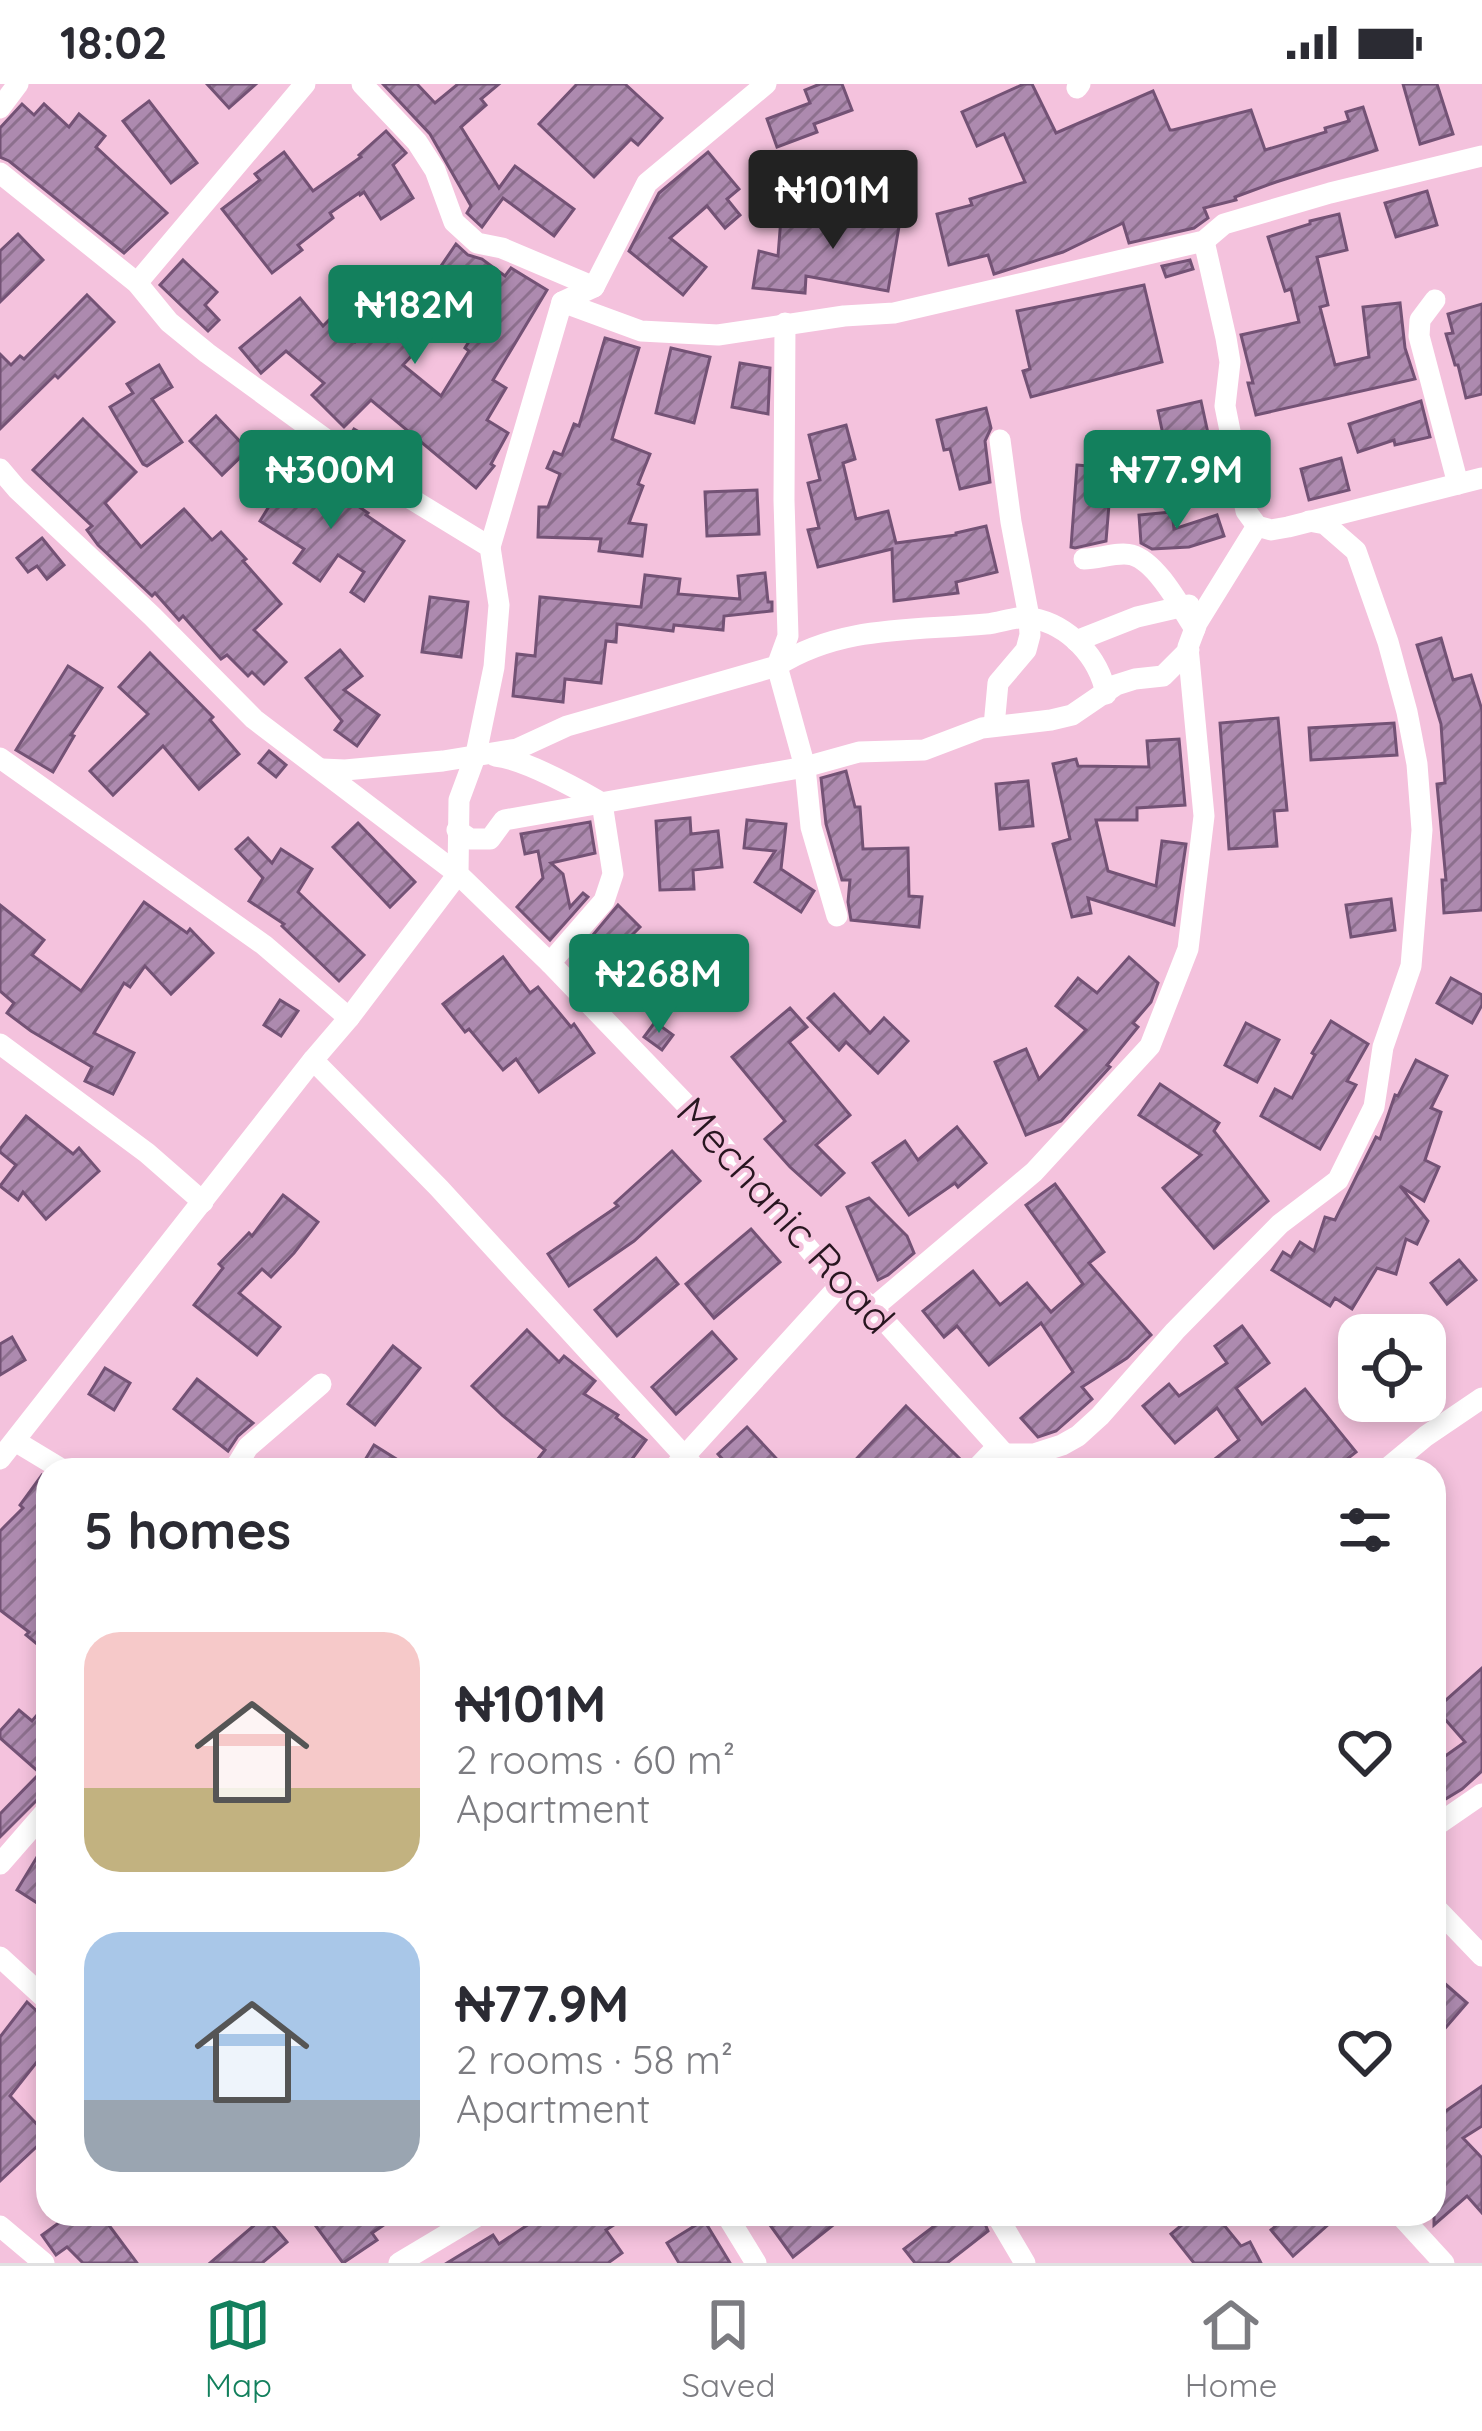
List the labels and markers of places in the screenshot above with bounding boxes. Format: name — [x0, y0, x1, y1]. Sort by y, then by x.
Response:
pin: ₦101M — [749, 150, 917, 252]
pin: ₦182M — [331, 265, 499, 367]
pin: ₦300M — [247, 430, 415, 532]
pin: ₦77.9M — [1079, 430, 1275, 532]
pin: ₦268M — [575, 934, 743, 1036]

